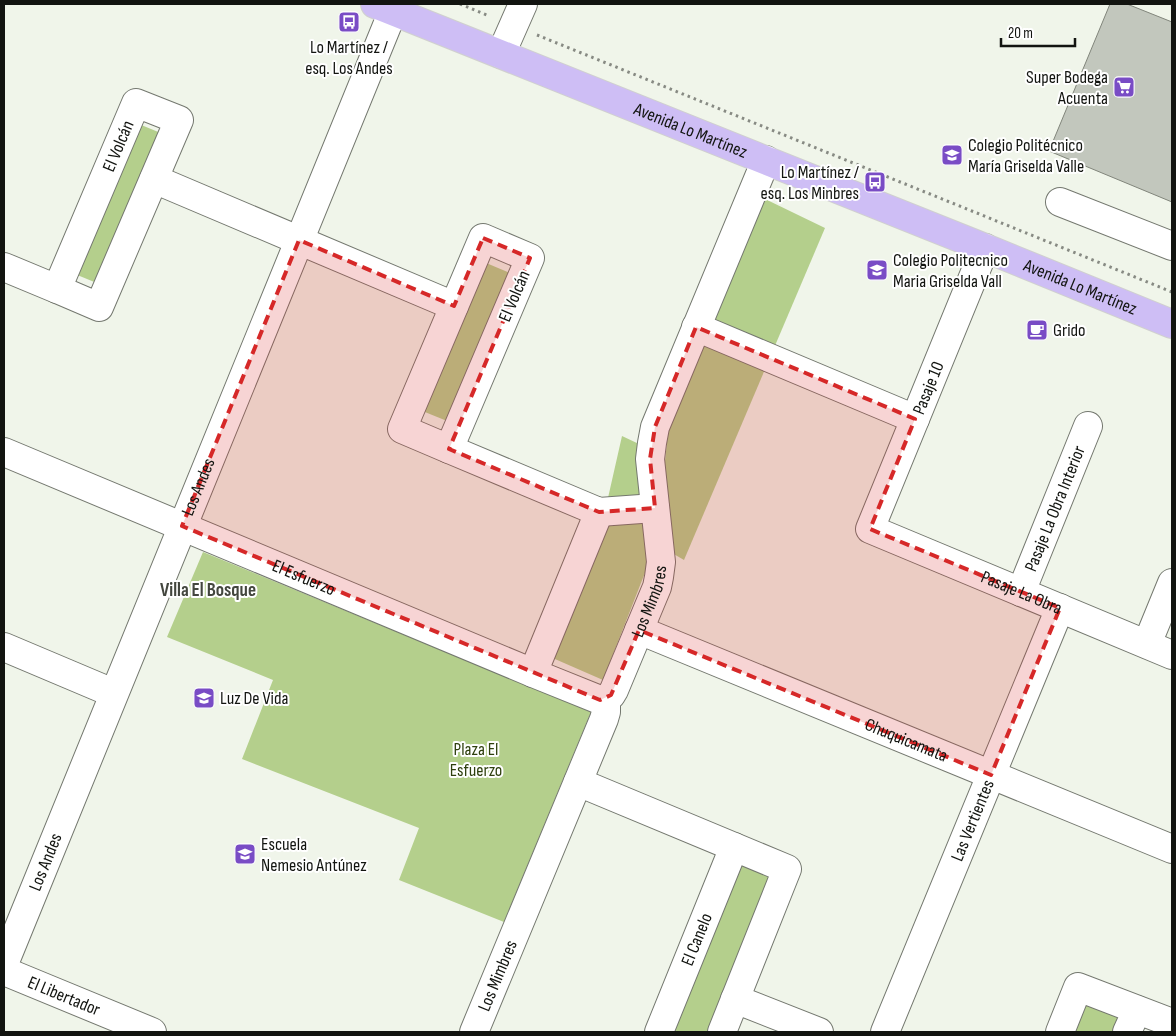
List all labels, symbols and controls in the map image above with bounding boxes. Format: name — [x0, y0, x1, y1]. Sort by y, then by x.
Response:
bus stop icon: Lo Martínez / esq. Los Andes — [337, 10, 361, 34]
scale bar — [1001, 15, 1075, 47]
text: 20 m — [1008, 24, 1033, 43]
place label: Lo Martínez / esq. Los Andes — [305, 37, 393, 79]
place label: Super Bodega Acuenta — [1026, 67, 1108, 109]
supermarket icon: Super Bodega Acuenta — [1112, 75, 1136, 99]
street label: Avenida Lo Martínez — [630, 98, 751, 163]
street label: El Volcán — [98, 117, 139, 175]
place label: Colegio Politécnico María Griselda Valle — [968, 135, 1084, 177]
school or university icon: Colegio Politécnico María Griselda Valle — [940, 143, 964, 167]
place label: Lo Martínez / esq. Los Minbres — [761, 162, 860, 204]
bus stop icon: Lo Martínez / esq. Los Minbres — [863, 170, 887, 194]
place label: Colegio Politecnico Maria Griselda Vall — [893, 250, 1008, 292]
street label: Avenida Lo Martínez — [1020, 255, 1140, 320]
school or university icon: Colegio Politecnico Maria Griselda Vall — [865, 258, 889, 282]
street label: El Volcán — [494, 267, 535, 325]
cafe icon: Grido — [1025, 318, 1049, 342]
place label: Grido — [1053, 320, 1086, 341]
street label: Pasaje 10 — [908, 359, 949, 418]
street label: Pasaje La Obra Interior — [1020, 443, 1090, 575]
street label: Los Andes — [177, 455, 220, 519]
street label: El Esfuerzo — [269, 555, 338, 600]
street label: Los Mimbres — [627, 564, 671, 640]
street label: Pasaje La Obra — [978, 567, 1065, 619]
district label: Villa El Bosque — [160, 579, 256, 602]
school or university icon: Luz De Vida — [192, 686, 216, 710]
place label: Luz De Vida — [220, 688, 288, 709]
street label: Chuquicamata — [862, 714, 950, 767]
park label: Plaza El Esfuerzo — [450, 739, 502, 781]
street label: Las Vertientes — [947, 777, 999, 864]
street label: Los Andes — [25, 830, 67, 894]
place label: Escuela Nemesio Antúnez — [261, 834, 367, 876]
school or university icon: Escuela Nemesio Antúnez — [233, 842, 257, 866]
street label: El Canelo — [677, 910, 717, 969]
street label: Los Mimbres — [474, 937, 522, 1015]
street label: El Libertador — [25, 972, 103, 1020]

